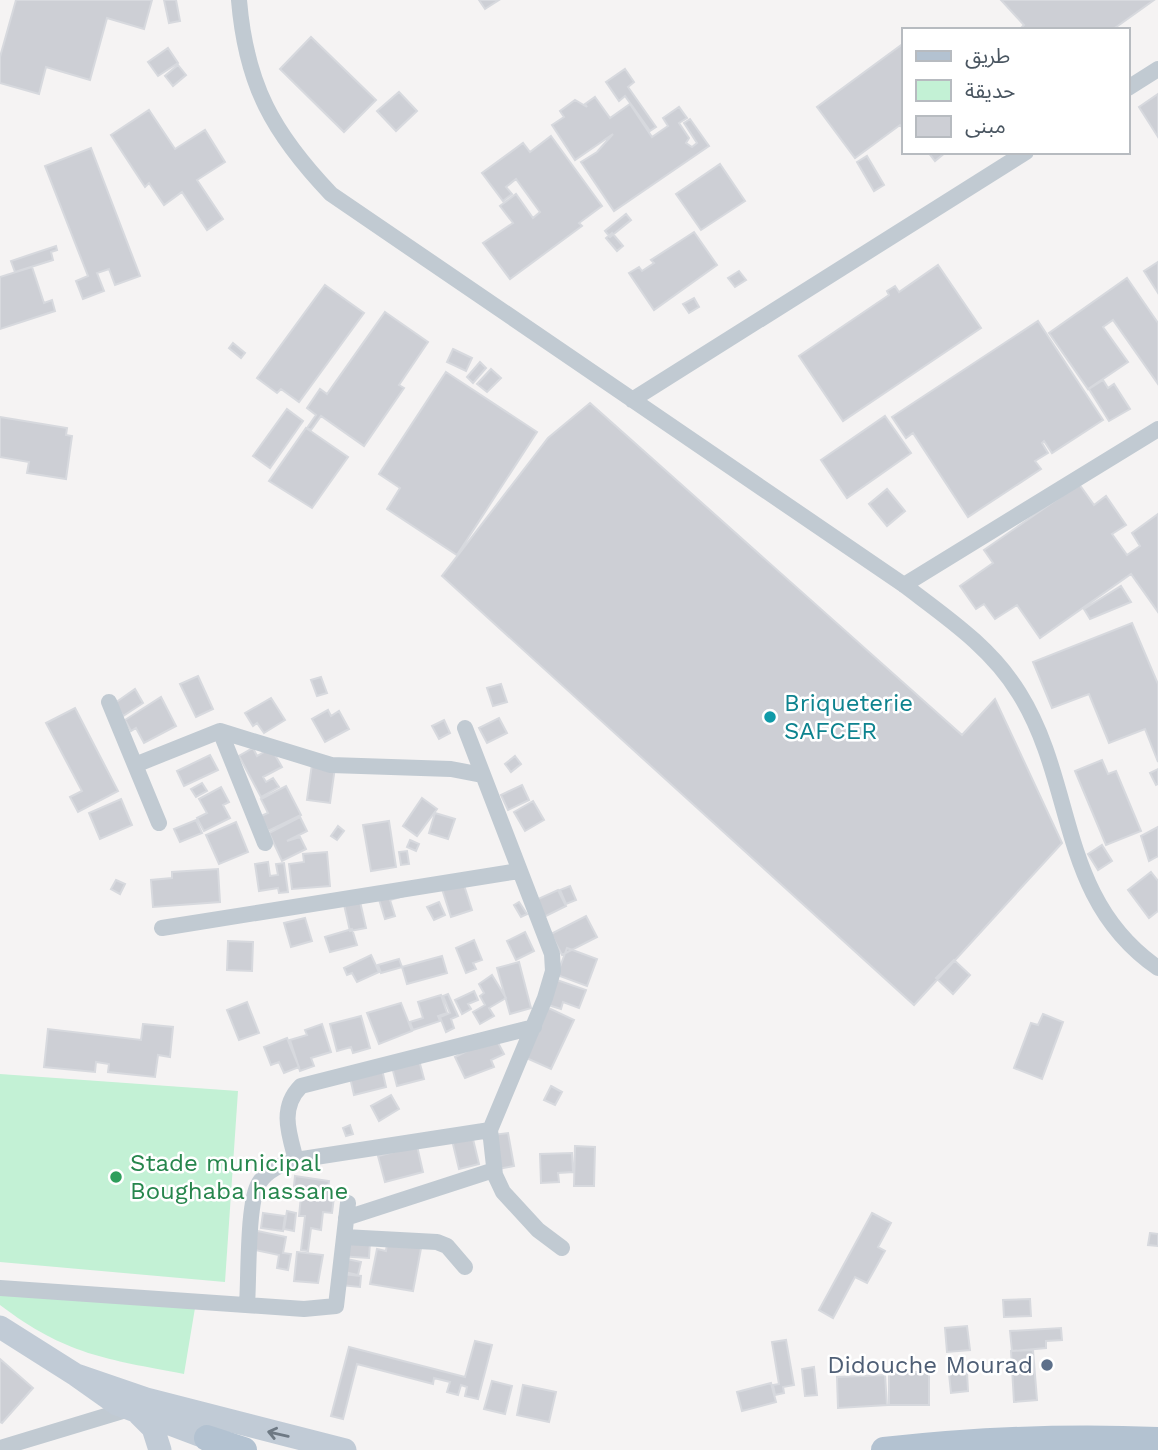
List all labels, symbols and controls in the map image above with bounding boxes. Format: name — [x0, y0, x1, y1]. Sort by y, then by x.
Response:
legend — [902, 28, 1130, 154]
text: طريق — [965, 43, 1010, 69]
text: حديقة — [965, 78, 1015, 103]
text: مبنى — [965, 113, 1006, 138]
place label: Briqueterie SAFCER — [784, 689, 913, 745]
marker: Briqueterie SAFCER — [762, 709, 778, 725]
place label: Stade municipal Boughaba hassane — [130, 1149, 348, 1205]
marker: Stade municipal Boughaba hassane — [108, 1169, 124, 1185]
place label: Didouche Mourad — [827, 1351, 1033, 1379]
marker: Didouche Mourad — [1039, 1357, 1055, 1373]
one-way arrow — [267, 1427, 290, 1440]

